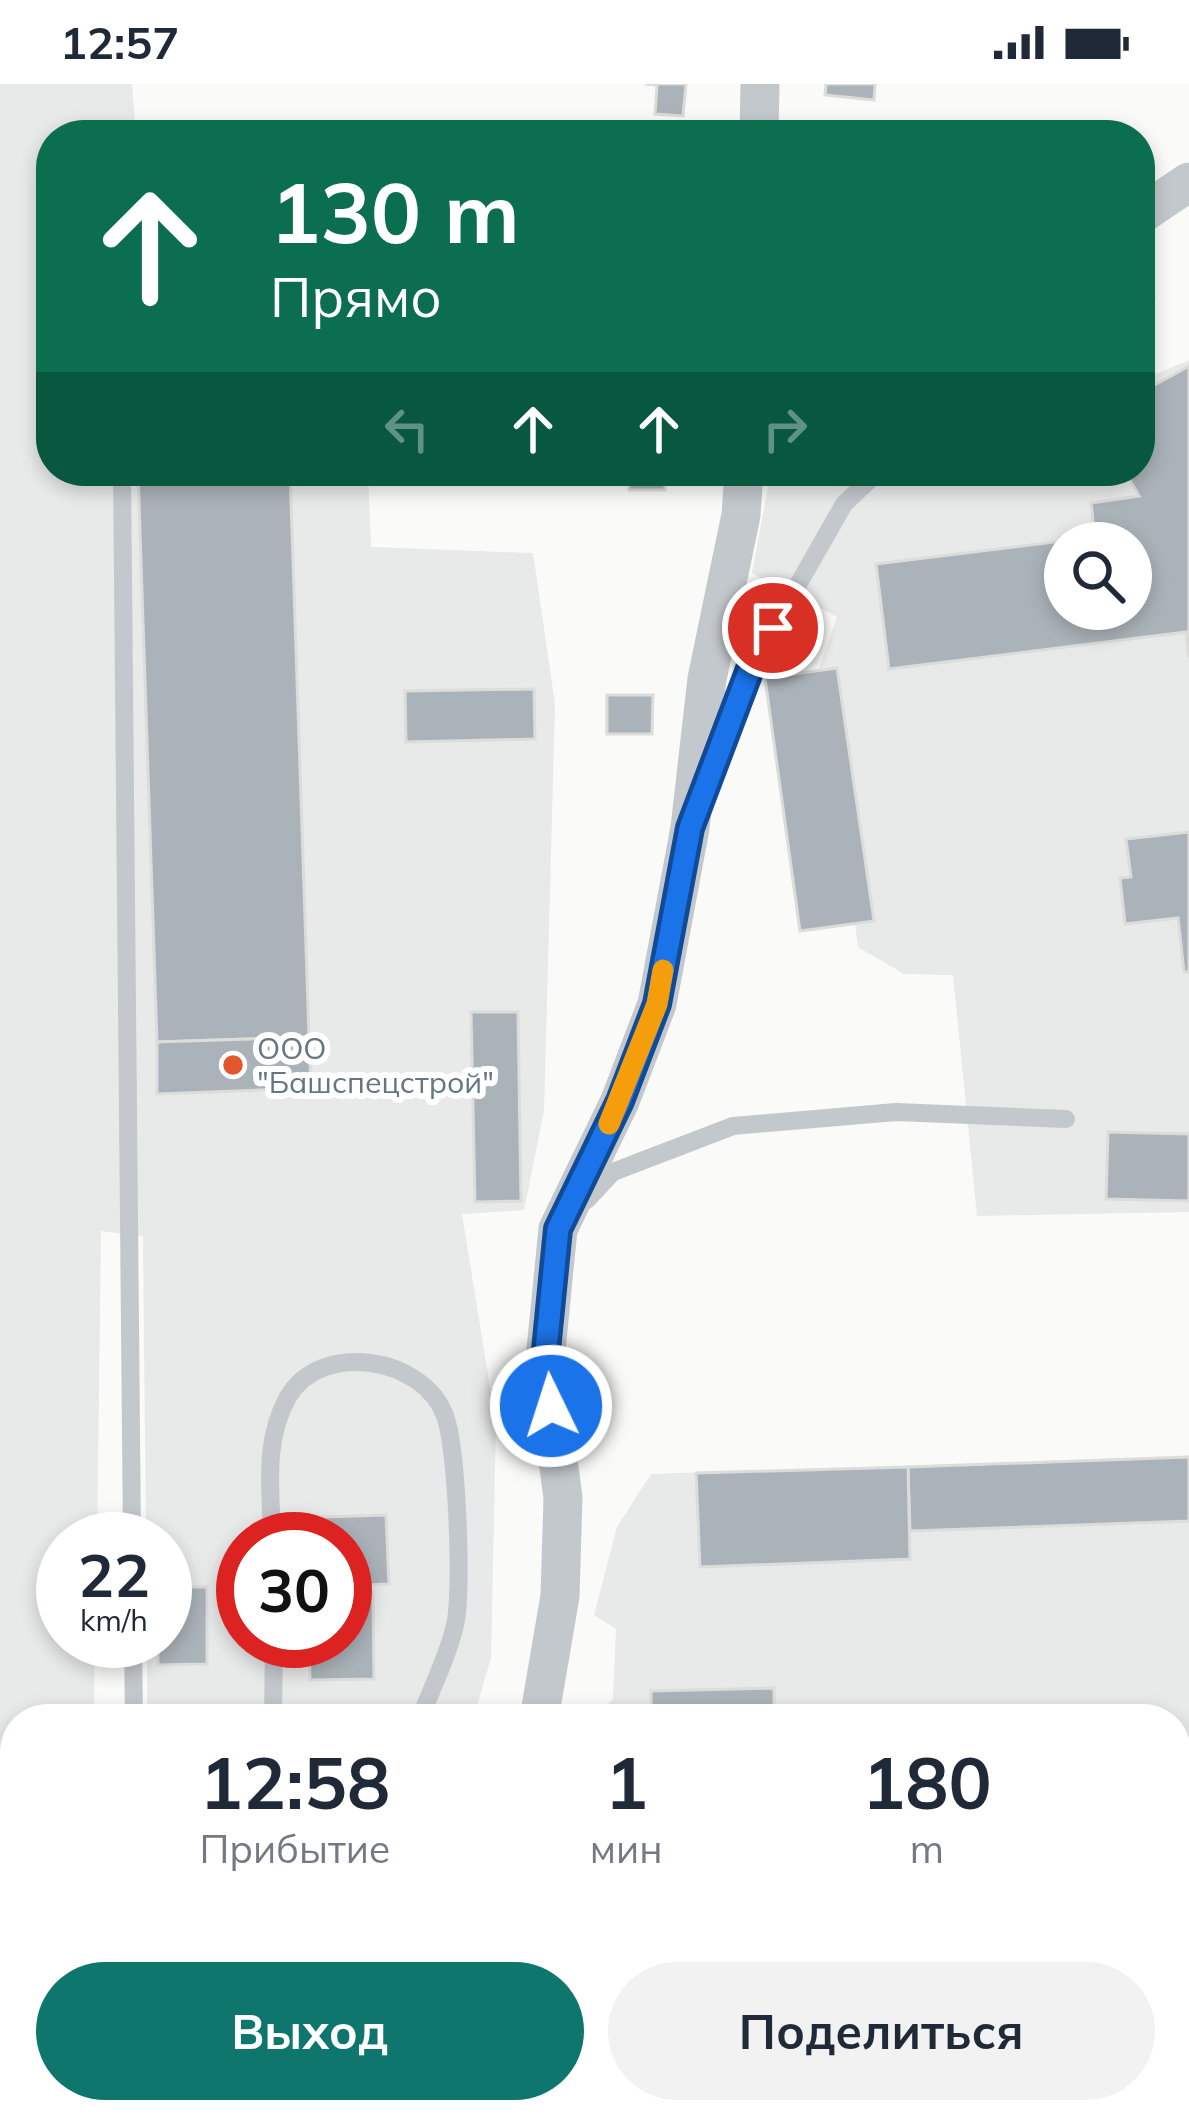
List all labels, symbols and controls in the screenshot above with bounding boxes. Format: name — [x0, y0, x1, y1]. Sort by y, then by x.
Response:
text: 12:57 — [60, 14, 179, 70]
text: 130 m — [270, 159, 520, 264]
icon: ahead — [72, 168, 228, 324]
text: Прямо — [270, 263, 442, 331]
icon: left — [374, 396, 440, 462]
icon: ahead — [500, 396, 566, 462]
icon: ahead — [626, 396, 692, 462]
icon: right — [752, 396, 818, 462]
map controls — [1044, 522, 1152, 630]
button: search — [1044, 522, 1152, 630]
pin — [722, 577, 824, 679]
icon: arrive — [740, 595, 806, 661]
place label: ООО "Башспецстрой" — [257, 1029, 494, 1101]
marker: ООО "Башспецстрой" — [220, 1052, 246, 1078]
position arrow — [488, 1343, 614, 1469]
speed limit sign: 30 — [216, 1512, 372, 1668]
text: 22 — [78, 1537, 150, 1612]
text: km/h — [80, 1601, 148, 1639]
text: 12:58 — [200, 1737, 390, 1827]
text: 1 — [605, 1737, 648, 1827]
text: 180 — [862, 1737, 992, 1827]
text: Прибытие — [199, 1824, 390, 1873]
text: мин — [590, 1824, 663, 1873]
text: m — [910, 1824, 944, 1873]
button: Выход — [36, 1962, 584, 2100]
button: Поделиться — [608, 1962, 1155, 2100]

